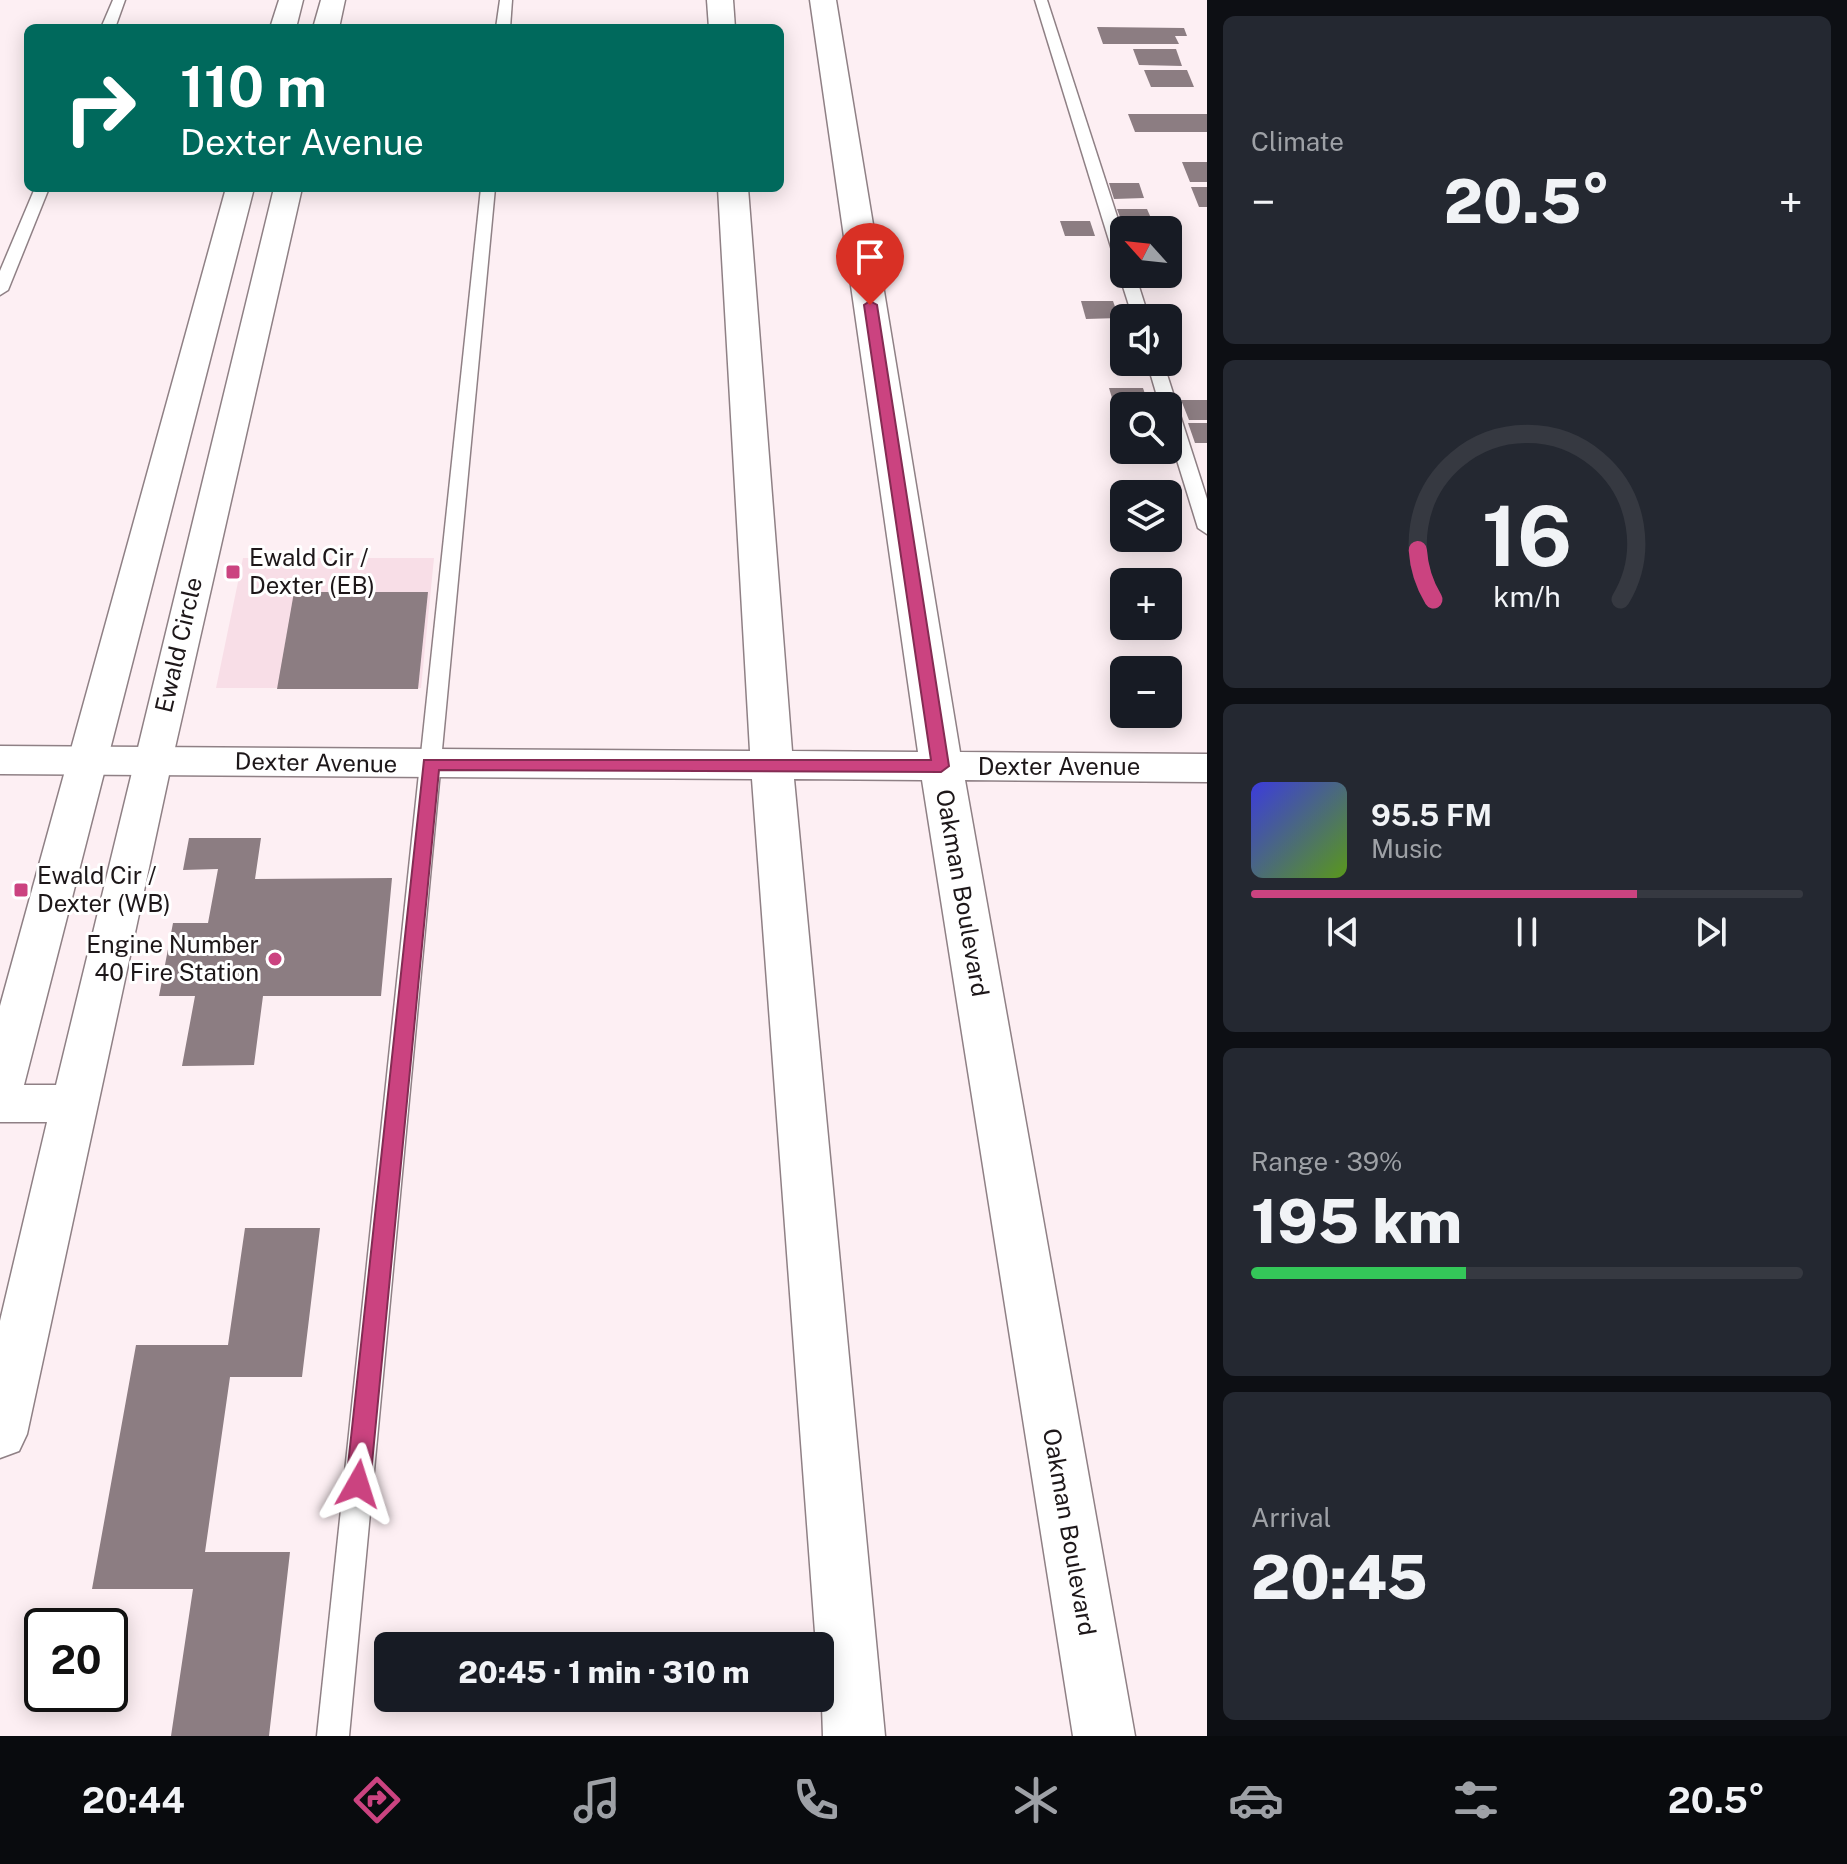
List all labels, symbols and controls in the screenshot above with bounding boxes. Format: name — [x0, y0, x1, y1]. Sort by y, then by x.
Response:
text: 110 m — [180, 54, 327, 120]
icon: right — [48, 56, 152, 160]
text: Dexter Avenue — [180, 121, 424, 163]
text: Climate — [1251, 126, 1344, 157]
text: 20.5° — [1444, 166, 1610, 237]
text: − — [1251, 176, 1275, 228]
text: + — [1779, 176, 1803, 228]
north arrow — [1110, 216, 1182, 288]
map controls — [1110, 216, 1182, 728]
pin — [836, 223, 904, 305]
icon: arrive — [848, 235, 892, 279]
button: sound — [1110, 304, 1182, 376]
button: search — [1110, 392, 1182, 464]
button: layers — [1110, 480, 1182, 552]
text: 16 — [1482, 487, 1572, 585]
place label: Ewald Cir / Dexter (EB) — [249, 543, 375, 599]
marker: Ewald Cir / Dexter (EB) — [224, 563, 242, 581]
button: + — [1110, 568, 1182, 640]
street label: Ewald Circle — [149, 574, 207, 715]
text: km/h — [1493, 580, 1561, 613]
button: − — [1110, 656, 1182, 728]
street label: Dexter Avenue — [234, 747, 398, 777]
street label: Dexter Avenue — [978, 752, 1140, 780]
street label: Oakman Boulevard — [931, 787, 995, 999]
text: 95.5 FM — [1371, 797, 1492, 833]
text: Music — [1371, 833, 1443, 864]
place label: Ewald Cir / Dexter (WB) — [37, 861, 171, 917]
marker: Ewald Cir / Dexter (WB) — [12, 881, 30, 899]
icon: previous — [1321, 910, 1365, 954]
icon: pause — [1505, 910, 1549, 954]
icon: next — [1689, 910, 1733, 954]
place label: Engine Number 40 Fire Station — [86, 930, 259, 986]
marker: Engine Number 40 Fire Station — [266, 950, 284, 968]
text: Range · 39% — [1251, 1146, 1402, 1177]
text: 195 km — [1251, 1186, 1462, 1257]
street label: Oakman Boulevard — [1038, 1426, 1102, 1638]
position arrow — [316, 1442, 400, 1526]
text: Arrival — [1251, 1502, 1331, 1533]
text: 20:45 — [1251, 1542, 1428, 1613]
speed limit sign: 20 — [24, 1608, 128, 1712]
text: 20:45 · 1 min · 310 m — [458, 1654, 750, 1690]
icon: directions — [349, 1772, 405, 1828]
icon: music — [569, 1772, 625, 1828]
icon: phone — [788, 1772, 844, 1828]
icon: climate — [1008, 1772, 1064, 1828]
icon: car — [1228, 1772, 1284, 1828]
icon: filters — [1448, 1772, 1504, 1828]
text: 20:44 — [82, 1779, 185, 1821]
text: 20.5° — [1668, 1779, 1765, 1821]

